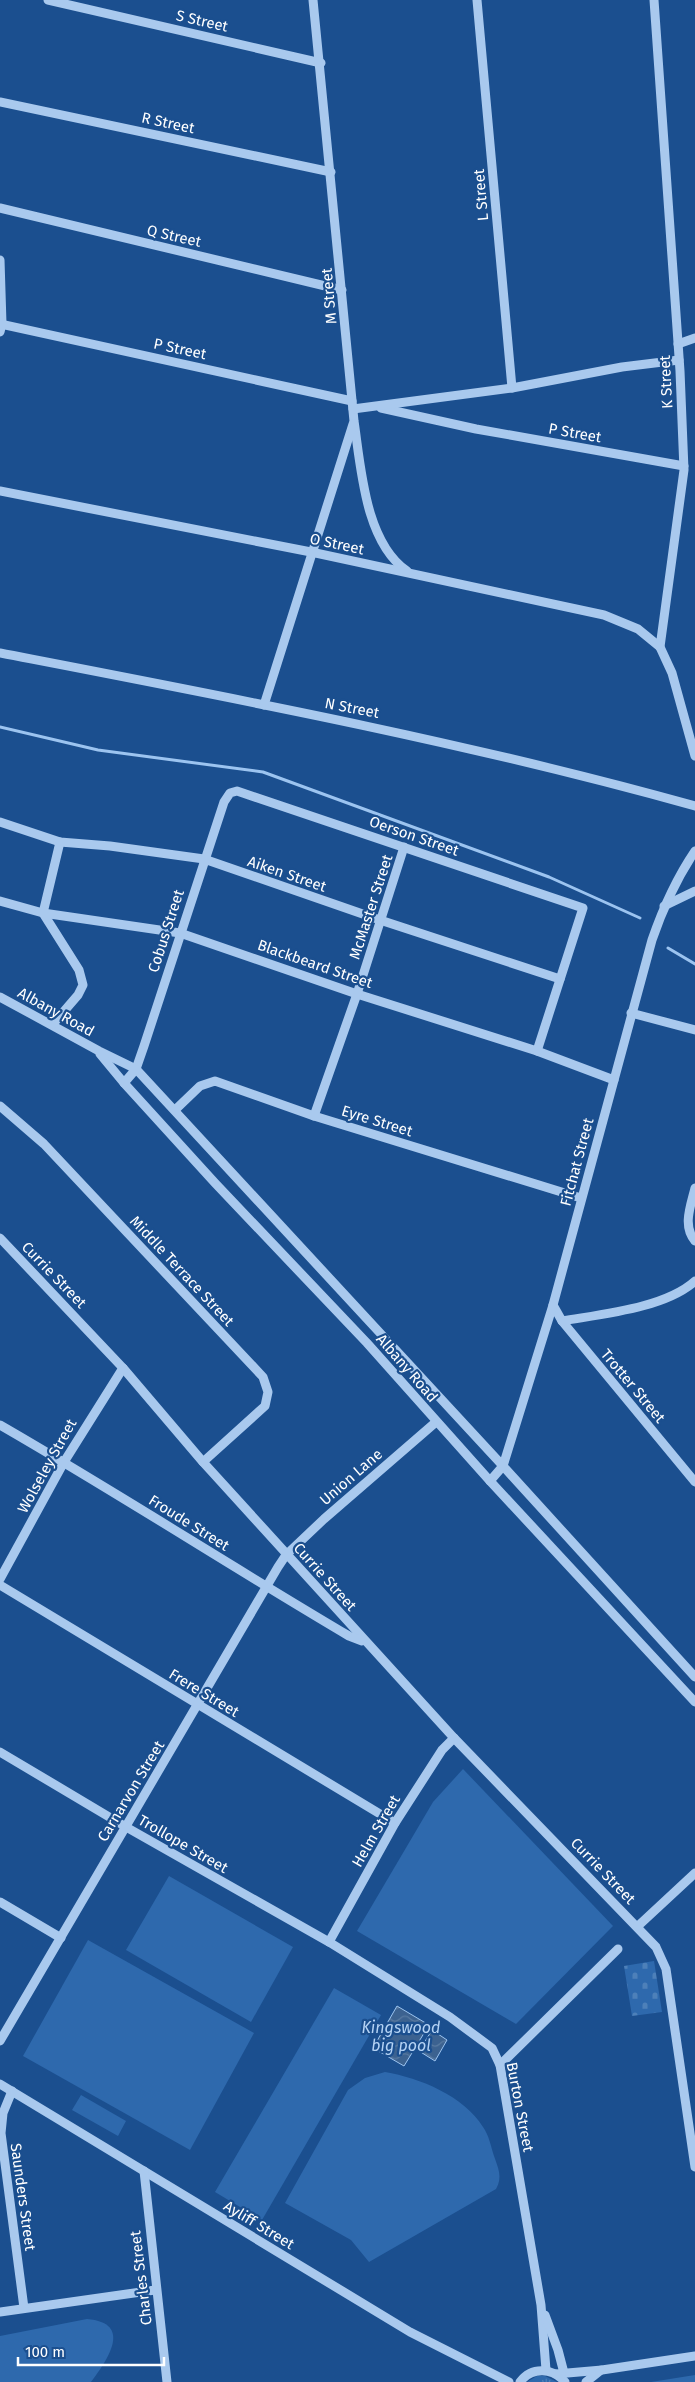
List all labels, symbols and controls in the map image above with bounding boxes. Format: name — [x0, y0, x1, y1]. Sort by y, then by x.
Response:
street label: S Street — [174, 6, 230, 36]
street label: R Street — [140, 109, 197, 138]
street label: L Street — [470, 168, 492, 222]
street label: Q Street — [145, 221, 203, 251]
street label: M Street — [318, 267, 340, 325]
street label: P Street — [152, 335, 209, 363]
street label: K Street — [656, 354, 676, 409]
street label: P Street — [547, 420, 603, 447]
street label: O Street — [308, 529, 366, 559]
street label: N Street — [323, 694, 381, 722]
street label: Oerson Street — [367, 812, 462, 860]
street label: Aiken Street — [245, 852, 329, 896]
street label: McMaster Street — [346, 852, 397, 962]
street label: Cobus Street — [144, 887, 188, 975]
street label: Blackbeard Street — [255, 936, 375, 992]
street label: Albany Road — [15, 984, 97, 1040]
street label: Eyre Street — [339, 1102, 415, 1140]
street label: Fitchat Street — [557, 1115, 598, 1208]
street label: Middle Terrace Street — [126, 1212, 238, 1330]
street label: Currie Street — [18, 1238, 91, 1312]
street label: Albany Road — [372, 1330, 442, 1406]
street label: Trotter Street — [597, 1345, 669, 1427]
street label: Wolseley Street — [14, 1415, 81, 1516]
street label: Union Lane — [316, 1445, 386, 1509]
street label: Froude Street — [145, 1491, 233, 1555]
street label: Currie Street — [290, 1539, 361, 1615]
street label: Frere Street — [166, 1665, 243, 1721]
street label: Carnarvon Street — [94, 1737, 168, 1845]
street label: Helm Street — [348, 1791, 404, 1870]
street label: Trollope Street — [135, 1811, 232, 1877]
street label: Currie Street — [567, 1834, 640, 1908]
water label: Kingswood big pool — [362, 2018, 440, 2055]
street label: Burton Street — [502, 2061, 538, 2154]
street label: Saunders Street — [7, 2142, 40, 2252]
street label: Ayliff Street — [220, 2197, 298, 2253]
street label: Charles Street — [126, 2229, 156, 2326]
scale bar — [18, 2334, 164, 2366]
text: 100 m — [25, 2343, 65, 2361]

